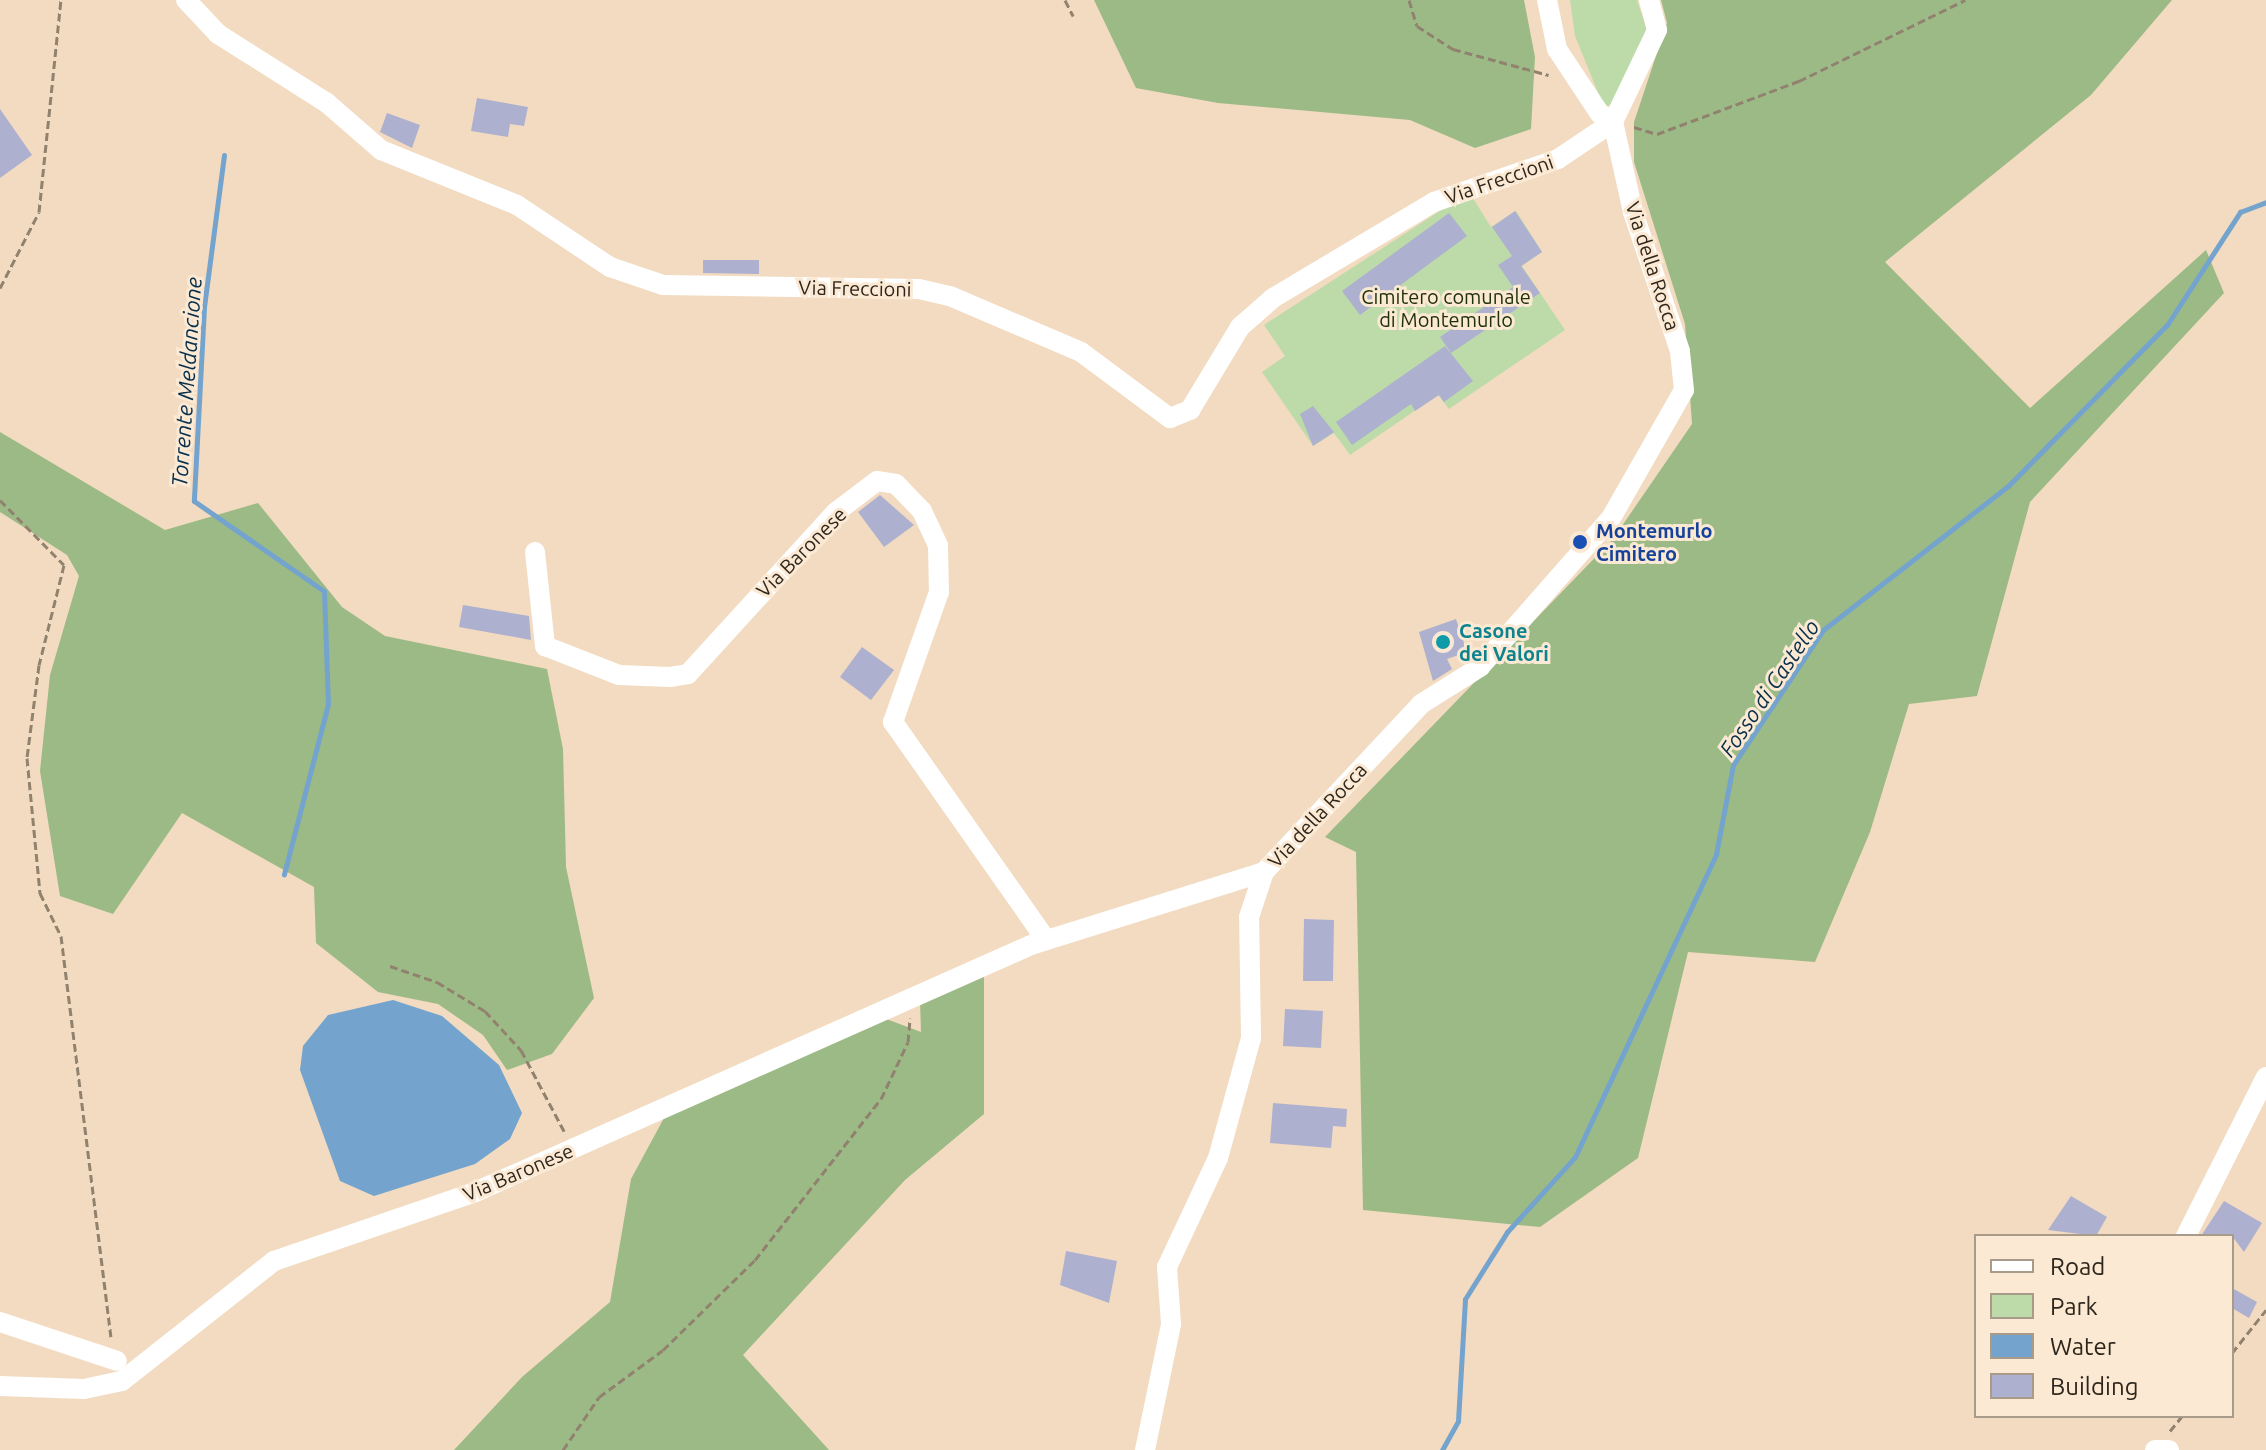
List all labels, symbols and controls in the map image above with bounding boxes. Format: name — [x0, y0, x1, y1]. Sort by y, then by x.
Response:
street label: Via Freccioni — [1442, 149, 1556, 209]
street label: Via della Rocca — [1621, 199, 1685, 333]
street label: Via Freccioni — [798, 275, 912, 301]
water label: Torrente Meldancione — [165, 276, 207, 488]
park label: Cimitero comunale di Montemurlo — [1361, 285, 1531, 332]
street label: Via Baronese — [751, 502, 851, 602]
place label: Montemurlo Cimitero — [1596, 518, 1713, 565]
marker: Montemurlo Cimitero — [1571, 533, 1589, 551]
water label: Fosso di Castello — [1714, 615, 1824, 761]
place label: Casone dei Valori — [1459, 618, 1549, 665]
marker: Casone dei Valori — [1434, 633, 1452, 651]
street label: Via della Rocca — [1263, 758, 1371, 872]
street label: Via Baronese — [459, 1138, 577, 1206]
legend — [1974, 1234, 2234, 1418]
text: Road — [2050, 1253, 2105, 1280]
text: Park — [2050, 1293, 2098, 1320]
text: Water — [2050, 1333, 2116, 1360]
text: Building — [2050, 1373, 2138, 1400]

